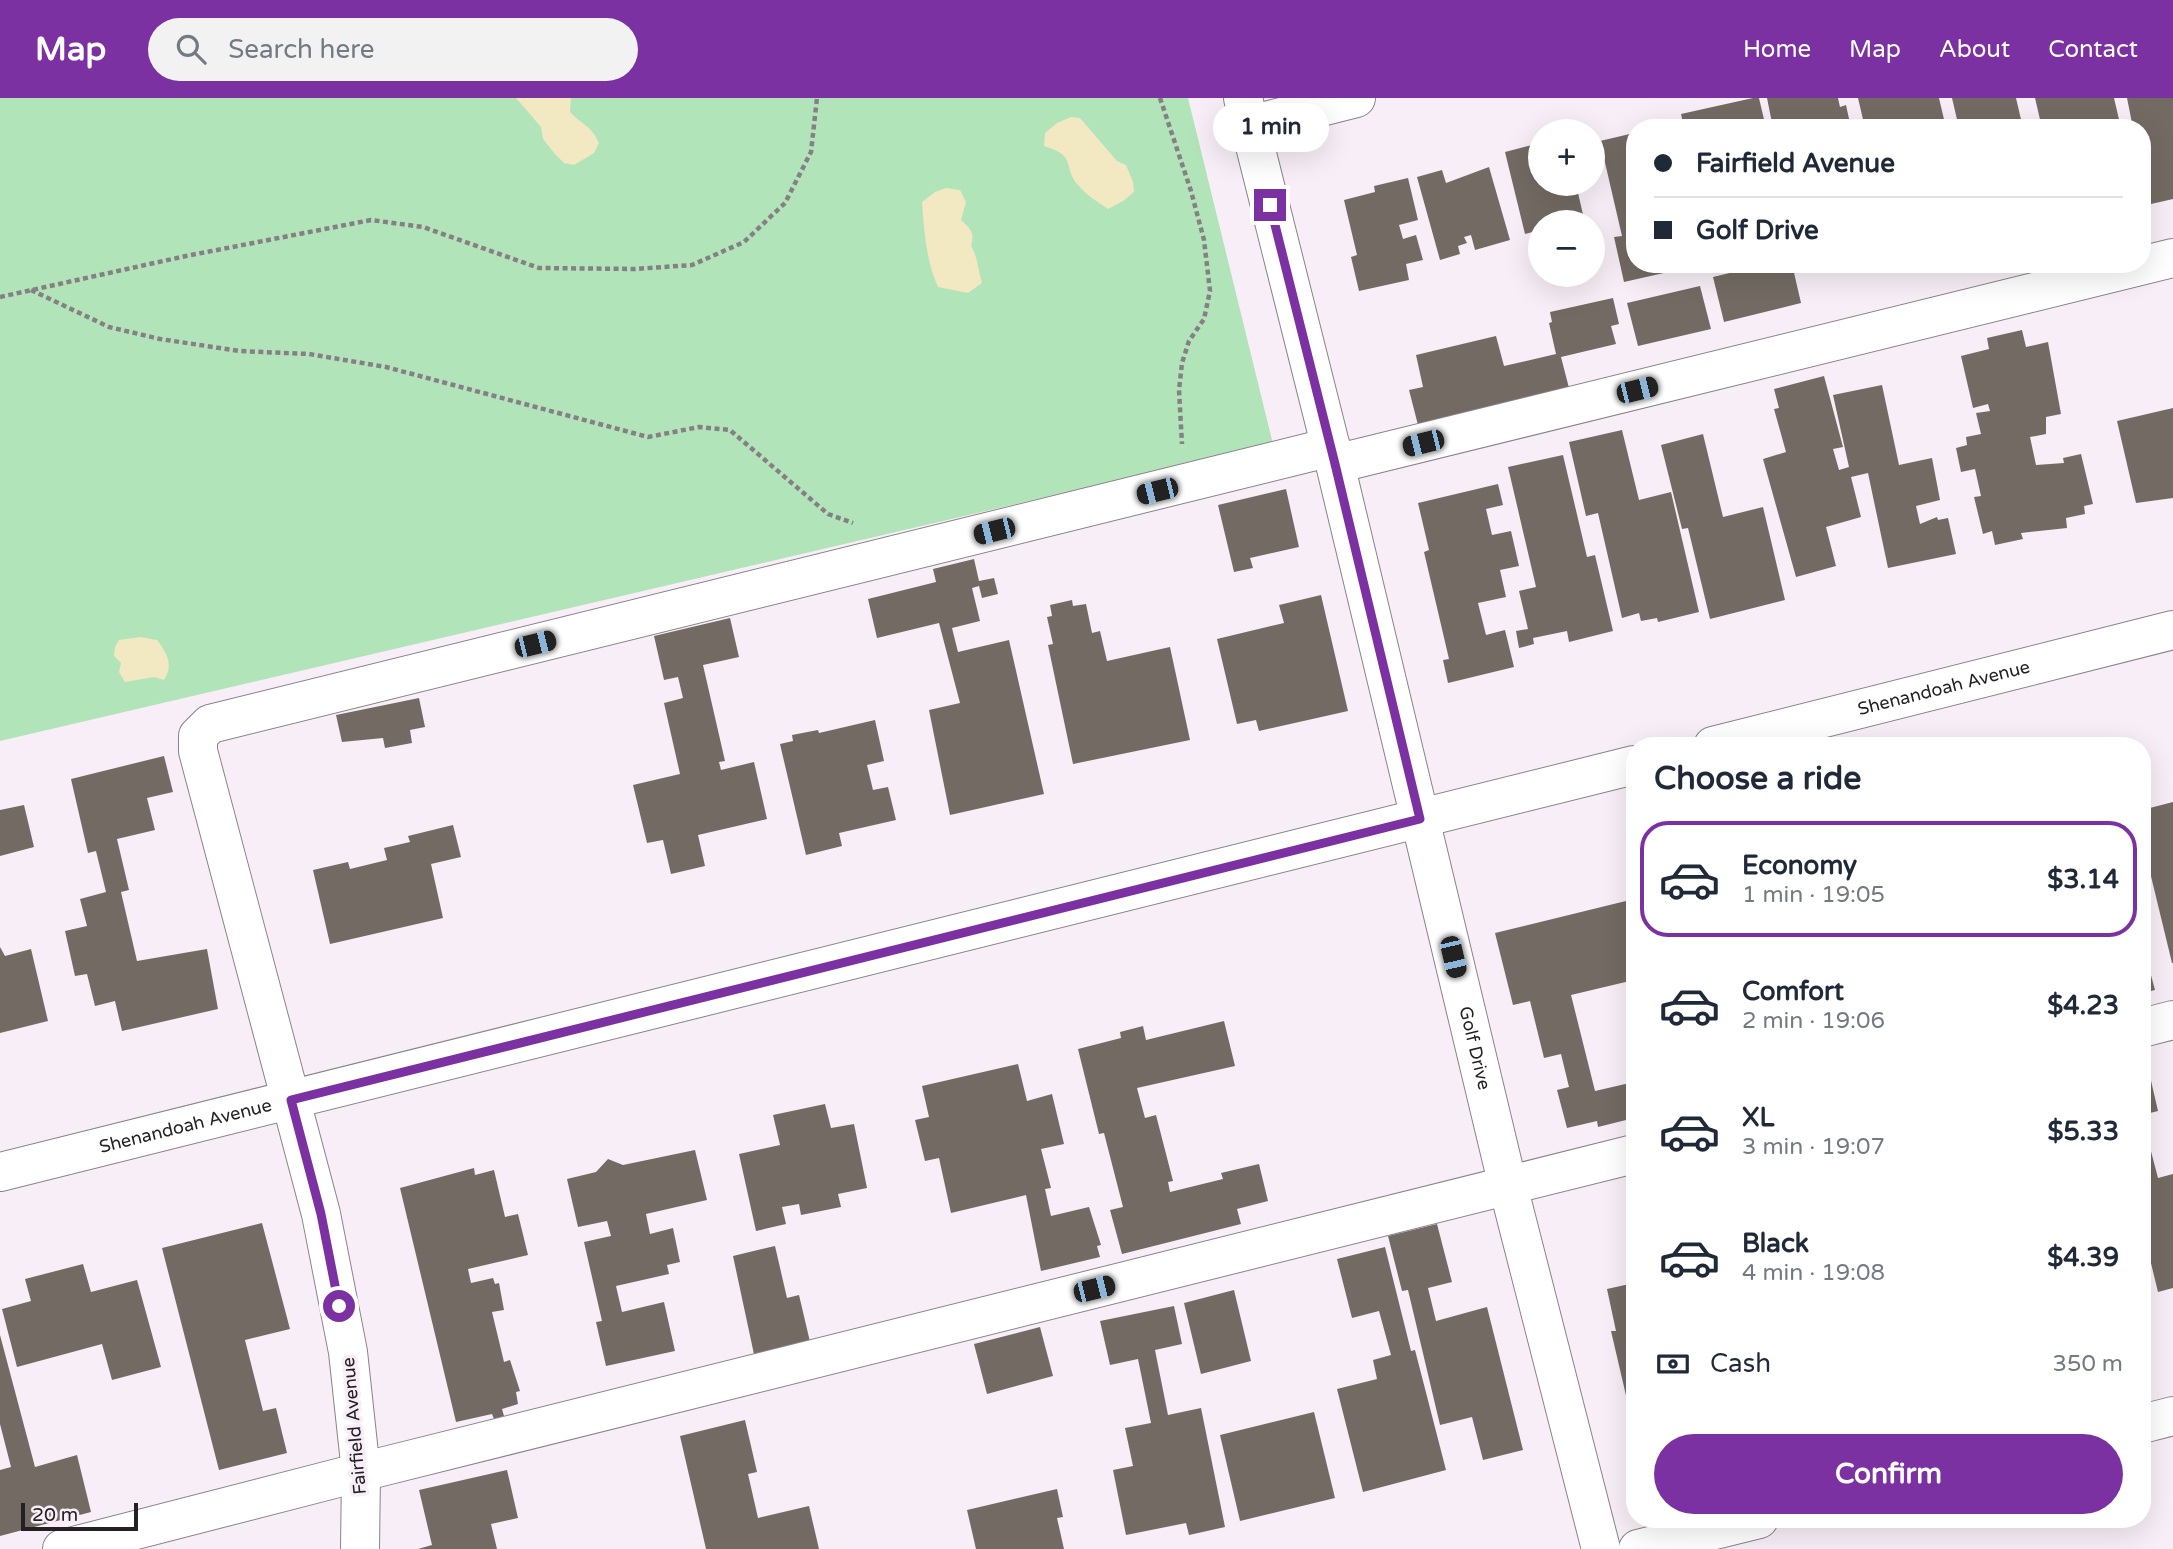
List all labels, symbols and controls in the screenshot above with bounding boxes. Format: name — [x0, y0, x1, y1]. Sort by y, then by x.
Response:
search box — [148, 18, 638, 81]
text: Map — [35, 30, 106, 69]
icon: search — [172, 30, 210, 68]
text: Search here — [228, 34, 374, 65]
text: Home — [1743, 35, 1811, 64]
text: Map — [1849, 35, 1901, 64]
text: About — [1939, 35, 2010, 64]
text: Contact — [2048, 35, 2138, 64]
callout: 1 min — [1212, 104, 1328, 153]
text: 1 min — [1240, 113, 1302, 141]
map controls — [1528, 119, 1605, 287]
button: + — [1528, 119, 1605, 196]
text: Fairfield Avenue — [1696, 148, 1895, 179]
route end — [1254, 189, 1286, 221]
button: − — [1528, 210, 1605, 287]
text: Golf Drive — [1696, 215, 1819, 246]
car — [1615, 375, 1660, 405]
car — [1401, 428, 1446, 458]
car — [1135, 476, 1180, 506]
car — [972, 516, 1017, 546]
car — [513, 629, 558, 659]
street label: Shenandoah Avenue — [1855, 656, 2032, 720]
text: Choose a ride — [1654, 760, 1861, 798]
icon: car — [1658, 848, 1721, 911]
text: Economy — [1742, 850, 1857, 881]
text: $3.14 — [2047, 864, 2119, 895]
text: 1 min · 19:05 — [1742, 881, 1885, 909]
car — [1439, 934, 1468, 980]
icon: car — [1658, 974, 1721, 1037]
text: Comfort — [1742, 976, 1844, 1007]
text: $4.23 — [2047, 990, 2119, 1021]
street label: Golf Drive — [1454, 1004, 1496, 1092]
text: 2 min · 19:06 — [1742, 1007, 1885, 1035]
street label: Shenandoah Avenue — [97, 1094, 274, 1158]
icon: car — [1658, 1100, 1721, 1163]
text: XL — [1742, 1102, 1774, 1133]
text: $5.33 — [2047, 1116, 2119, 1147]
text: 3 min · 19:07 — [1742, 1133, 1885, 1161]
icon: car — [1658, 1226, 1721, 1289]
text: Black — [1742, 1228, 1809, 1259]
text: $4.39 — [2047, 1242, 2119, 1273]
text: 4 min · 19:08 — [1742, 1259, 1885, 1287]
car — [1072, 1274, 1117, 1304]
route start — [323, 1290, 355, 1322]
icon: cash — [1654, 1345, 1692, 1383]
text: Cash — [1710, 1348, 1771, 1379]
text: 350 m — [2053, 1350, 2123, 1378]
street label: Fairfield Avenue — [337, 1356, 371, 1496]
button: Confirm — [1654, 1434, 2123, 1514]
scale bar — [21, 1500, 138, 1532]
text: 20 m — [32, 1504, 78, 1526]

